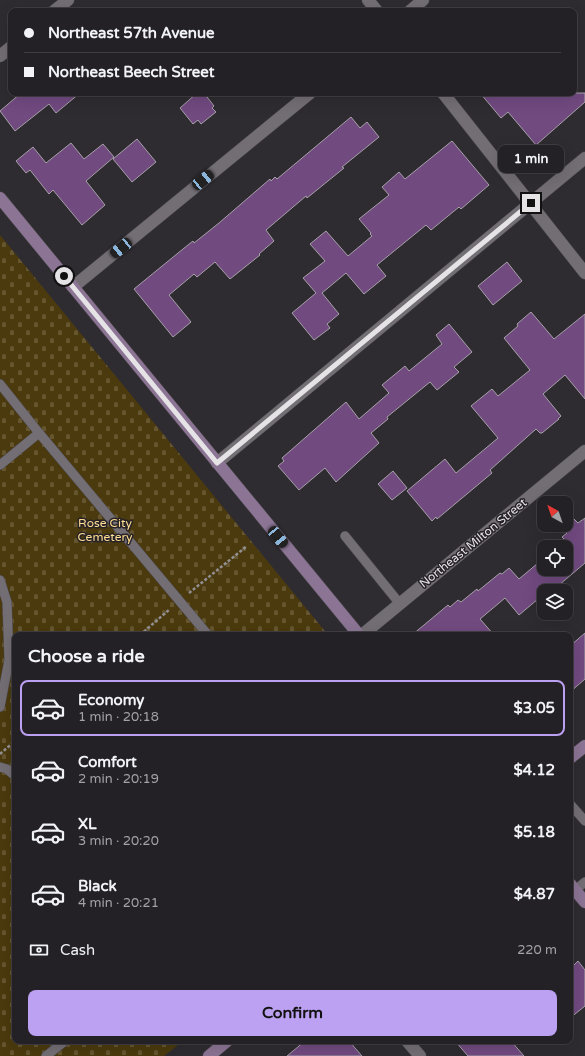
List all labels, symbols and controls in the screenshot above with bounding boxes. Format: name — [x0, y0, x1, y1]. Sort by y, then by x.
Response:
text: Northeast 57th Avenue — [48, 24, 215, 42]
text: Northeast Beech Street — [48, 63, 214, 81]
callout: 1 min — [498, 145, 564, 173]
text: 1 min — [514, 151, 548, 167]
car — [190, 168, 216, 192]
route end — [522, 194, 540, 212]
car — [108, 236, 134, 260]
route start — [55, 267, 73, 285]
street label: Northeast Milton Street — [416, 495, 530, 591]
north arrow — [537, 496, 573, 532]
map controls — [537, 496, 573, 620]
park label: Rose City Cemetery — [77, 516, 133, 544]
car — [266, 524, 290, 550]
button: locate — [537, 540, 573, 576]
button: layers — [537, 584, 573, 620]
text: Choose a ride — [28, 645, 145, 667]
icon: car — [30, 690, 66, 726]
text: Economy — [78, 691, 144, 709]
text: $3.05 — [514, 699, 555, 717]
text: 1 min · 20:18 — [78, 709, 159, 725]
icon: car — [30, 752, 66, 788]
text: Comfort — [78, 753, 137, 771]
text: $4.12 — [514, 761, 555, 779]
text: 2 min · 20:19 — [78, 771, 159, 787]
icon: car — [30, 814, 66, 850]
text: XL — [78, 815, 97, 833]
text: $5.18 — [514, 823, 555, 841]
text: 3 min · 20:20 — [78, 833, 159, 849]
icon: car — [30, 876, 66, 912]
text: Black — [78, 877, 117, 895]
text: $4.87 — [514, 885, 555, 903]
text: 4 min · 20:21 — [78, 895, 159, 911]
icon: cash — [28, 939, 50, 961]
text: Cash — [60, 941, 95, 959]
text: 220 m — [517, 942, 557, 958]
button: Confirm — [28, 990, 557, 1036]

